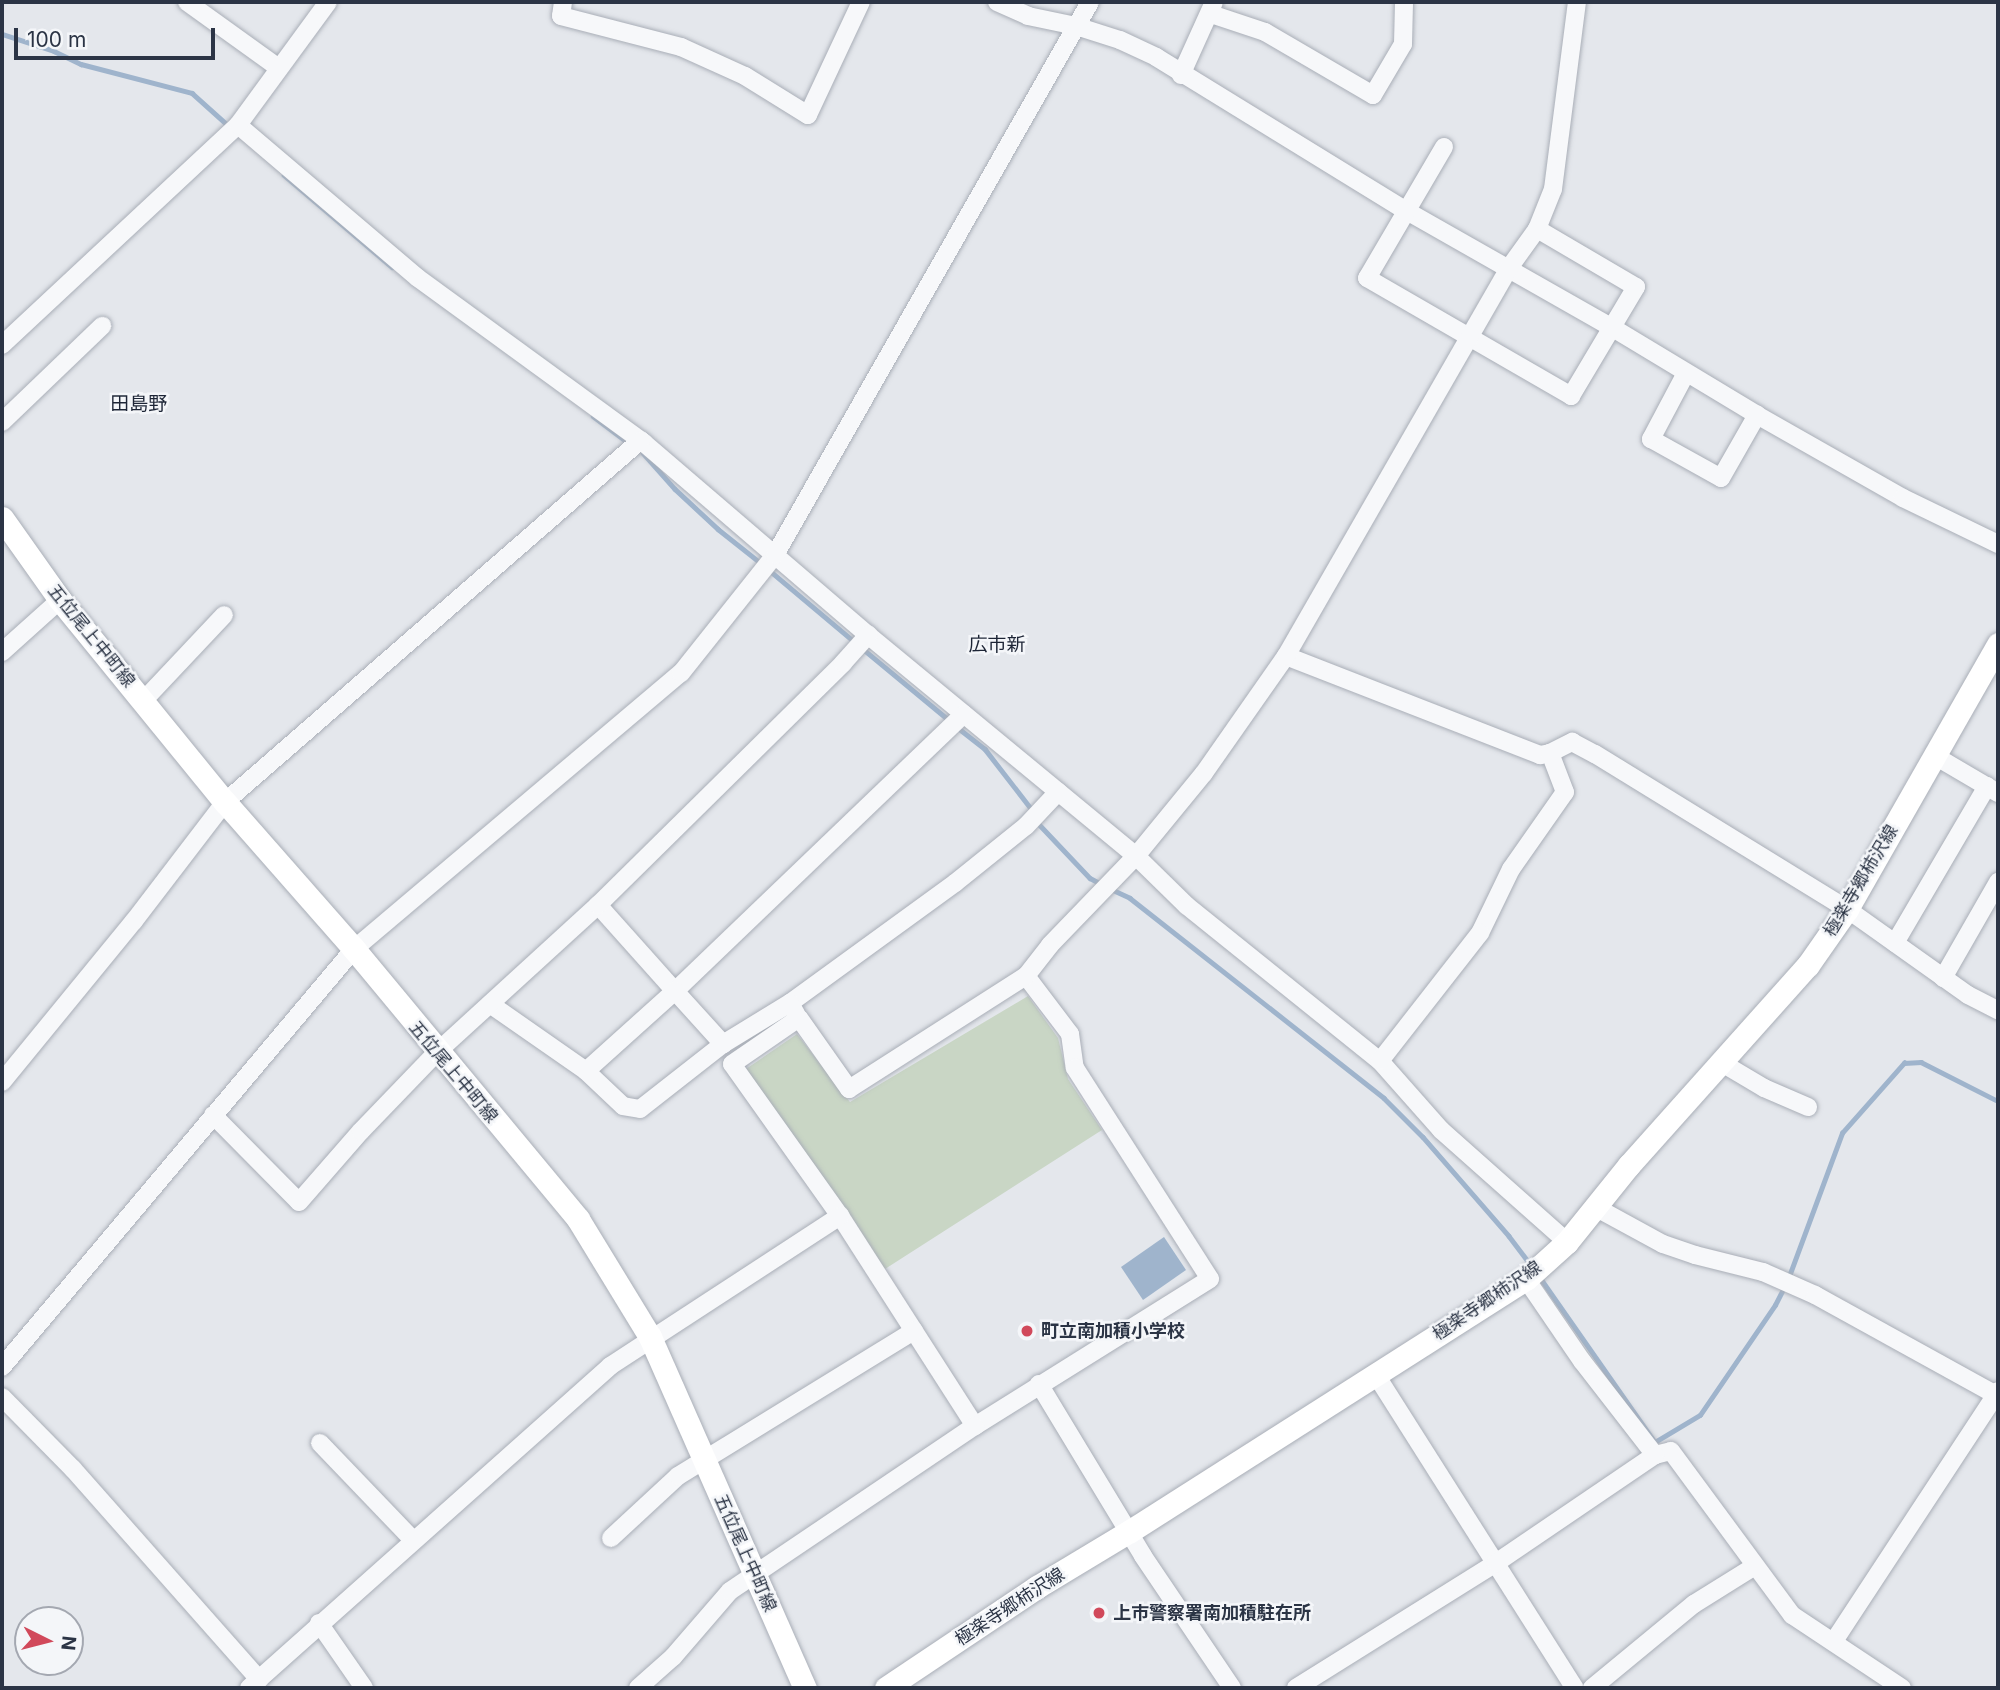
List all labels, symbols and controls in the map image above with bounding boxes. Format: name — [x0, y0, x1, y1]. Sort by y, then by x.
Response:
scale bar — [18, 14, 219, 58]
text: 100 m — [27, 27, 86, 52]
district label: 田島野 — [111, 393, 167, 415]
street label: 五位尾上中町線 — [43, 580, 139, 692]
district label: 広市新 — [969, 634, 1025, 656]
street label: 極楽寺郷柿沢線 — [1819, 821, 1903, 941]
street label: 五位尾上中町線 — [404, 1017, 502, 1127]
street label: 極楽寺郷柿沢線 — [1429, 1257, 1545, 1345]
place label: 町立南加積小学校 — [1041, 1320, 1185, 1342]
marker: 町立南加積小学校 — [1019, 1323, 1035, 1339]
street label: 五位尾上中町線 — [710, 1491, 780, 1615]
street label: 極楽寺郷柿沢線 — [951, 1564, 1069, 1650]
place label: 上市警察署南加積駐在所 — [1113, 1602, 1311, 1624]
marker: 上市警察署南加積駐在所 — [1091, 1605, 1107, 1621]
north arrow — [14, 1606, 84, 1676]
text: N — [56, 1635, 81, 1651]

